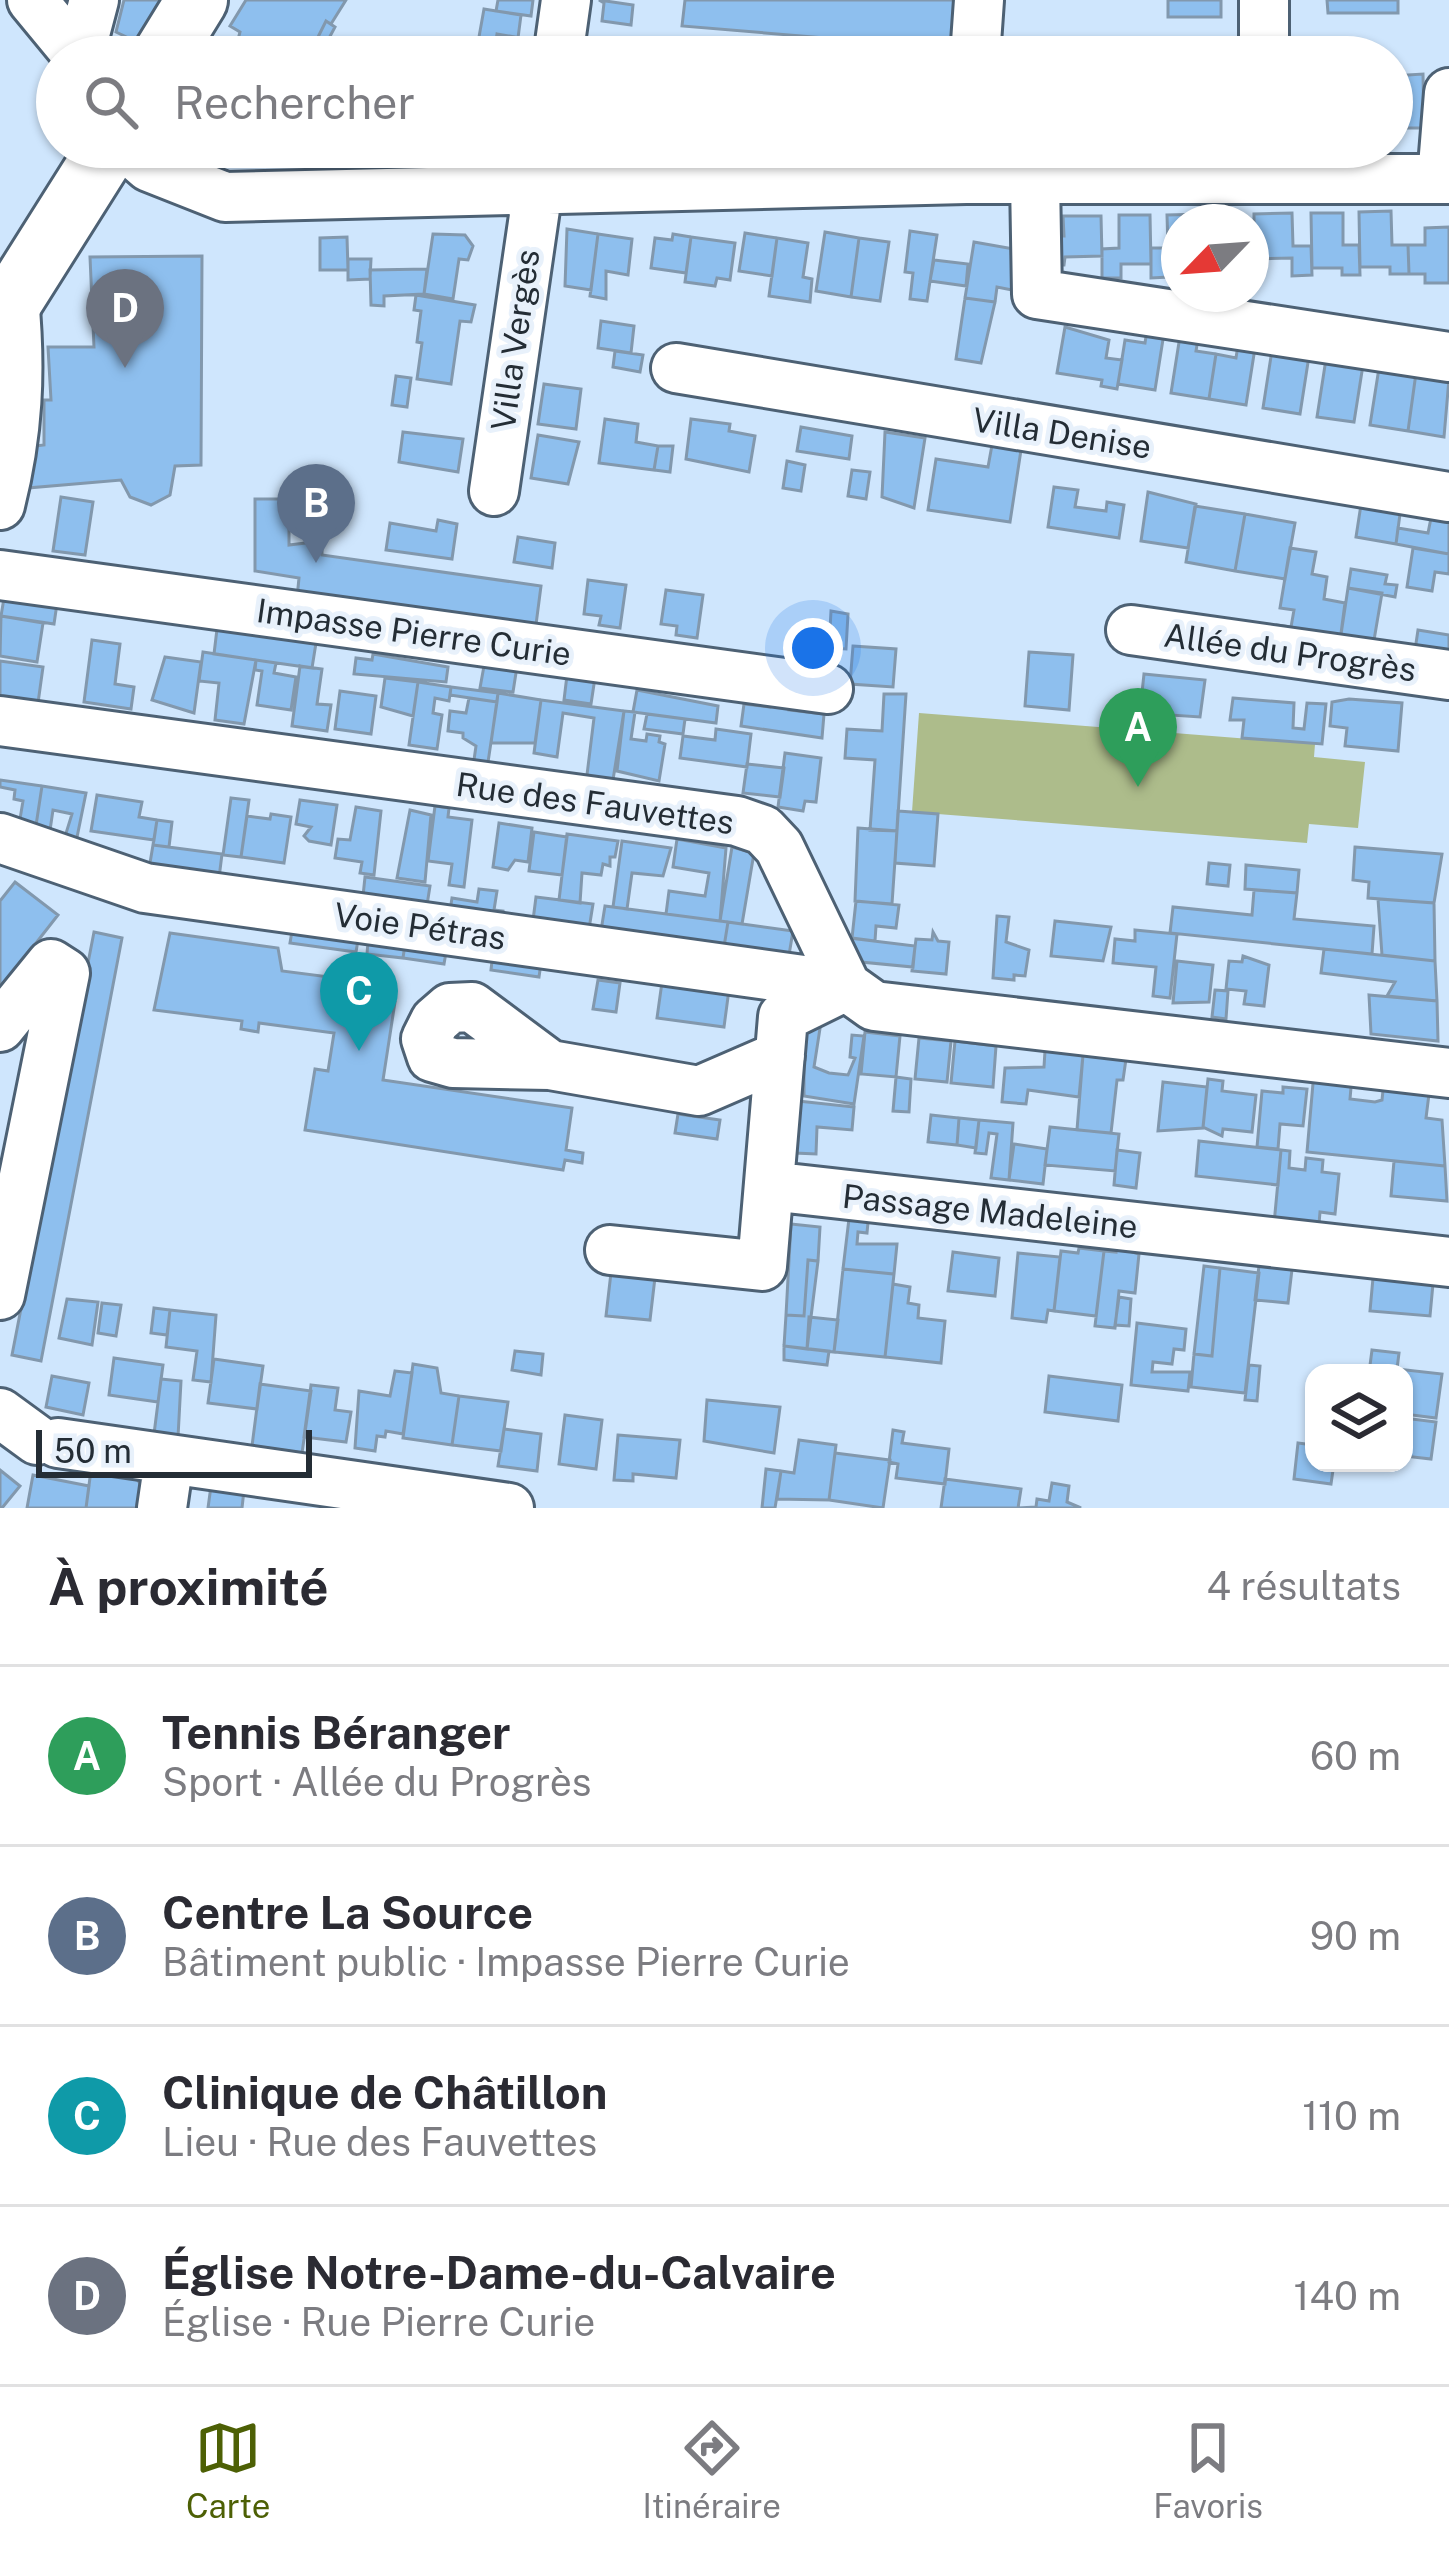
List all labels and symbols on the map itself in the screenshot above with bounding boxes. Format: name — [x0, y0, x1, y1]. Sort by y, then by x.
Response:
north arrow — [1161, 204, 1269, 312]
street label: Villa Vergès — [483, 247, 547, 433]
pin: D — [86, 269, 164, 368]
street label: Villa Denise — [970, 400, 1154, 466]
pin: B — [277, 464, 355, 563]
street label: Impasse Pierre Curie — [254, 591, 574, 673]
street label: Allée du Progrès — [1161, 615, 1419, 689]
your location — [783, 618, 843, 678]
pin: A — [1099, 688, 1177, 787]
street label: Rue des Fauvettes — [454, 765, 736, 841]
street label: Voie Pétras — [332, 895, 508, 957]
pin: C — [320, 952, 398, 1051]
street label: Passage Madeleine — [841, 1177, 1139, 1245]
scale bar — [36, 1424, 312, 1477]

